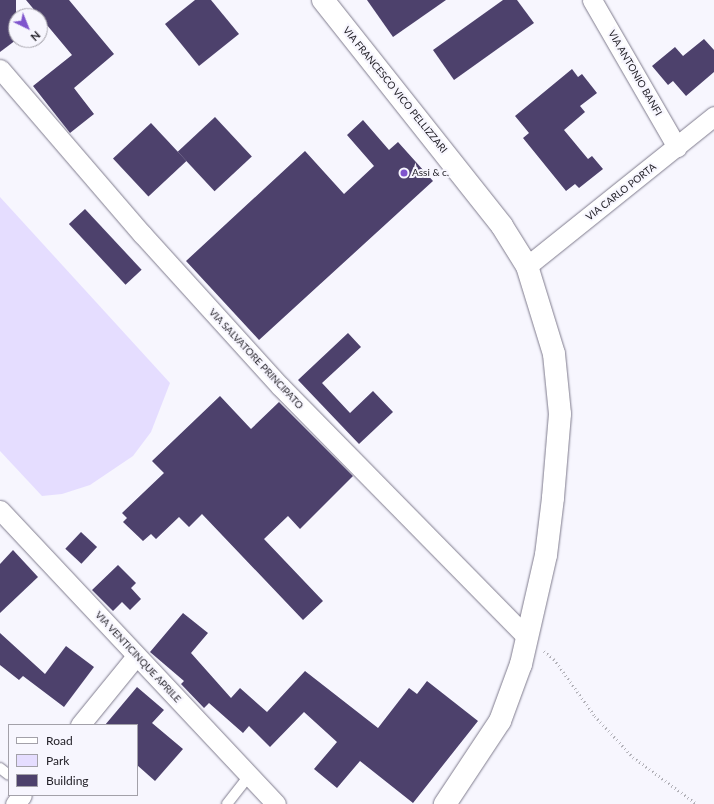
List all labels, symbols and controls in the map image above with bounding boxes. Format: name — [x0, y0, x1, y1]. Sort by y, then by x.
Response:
north arrow — [8, 8, 48, 48]
street label: VIA FRANCESCO VICO PELLIZZARI — [340, 24, 450, 156]
street label: VIA ANTONIO BANFI — [606, 28, 664, 118]
text: N — [28, 29, 43, 44]
street label: VIA CARLO PORTA — [583, 161, 659, 223]
place label: Assi & c. — [412, 167, 449, 179]
marker: Assi & c. — [399, 168, 409, 178]
street label: VIA SALVATORE PRINCIPATO — [206, 306, 306, 412]
street label: VIA VENTICINQUE APRILE — [92, 609, 184, 705]
legend — [8, 724, 138, 796]
text: Road — [46, 733, 73, 748]
text: Park — [46, 753, 69, 768]
text: Building — [46, 773, 89, 788]

